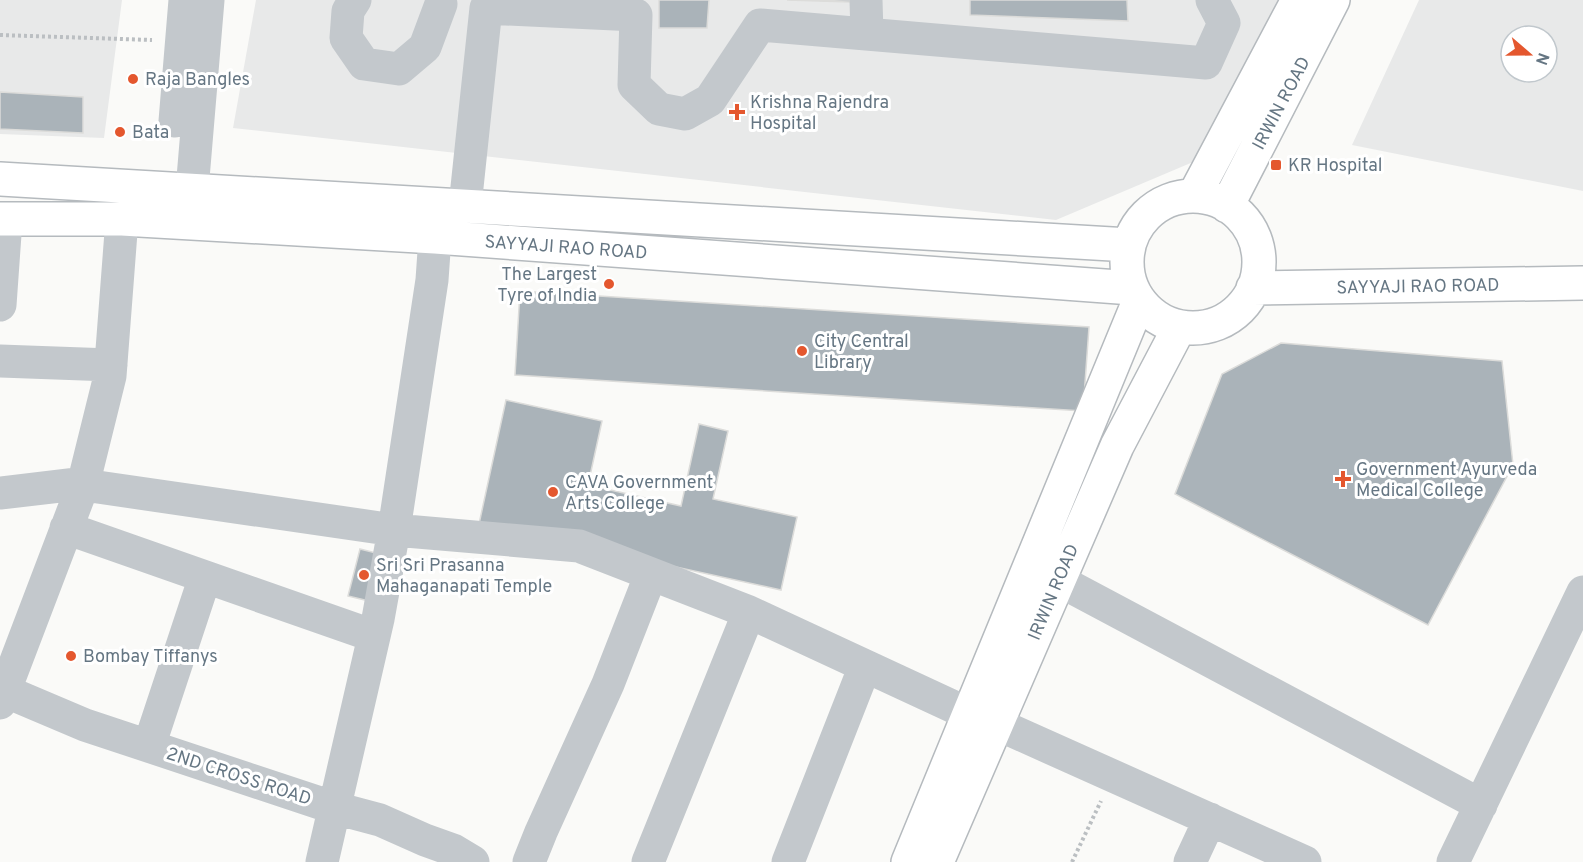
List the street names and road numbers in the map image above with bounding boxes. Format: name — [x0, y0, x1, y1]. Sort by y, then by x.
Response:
street label: IRWIN ROAD — [1248, 53, 1316, 154]
street label: SAYYAJI RAO ROAD — [484, 231, 648, 266]
street label: SAYYAJI RAO ROAD — [1336, 275, 1500, 300]
street label: IRWIN ROAD — [1024, 541, 1085, 644]
street label: 2ND CROSS ROAD — [163, 743, 314, 812]

